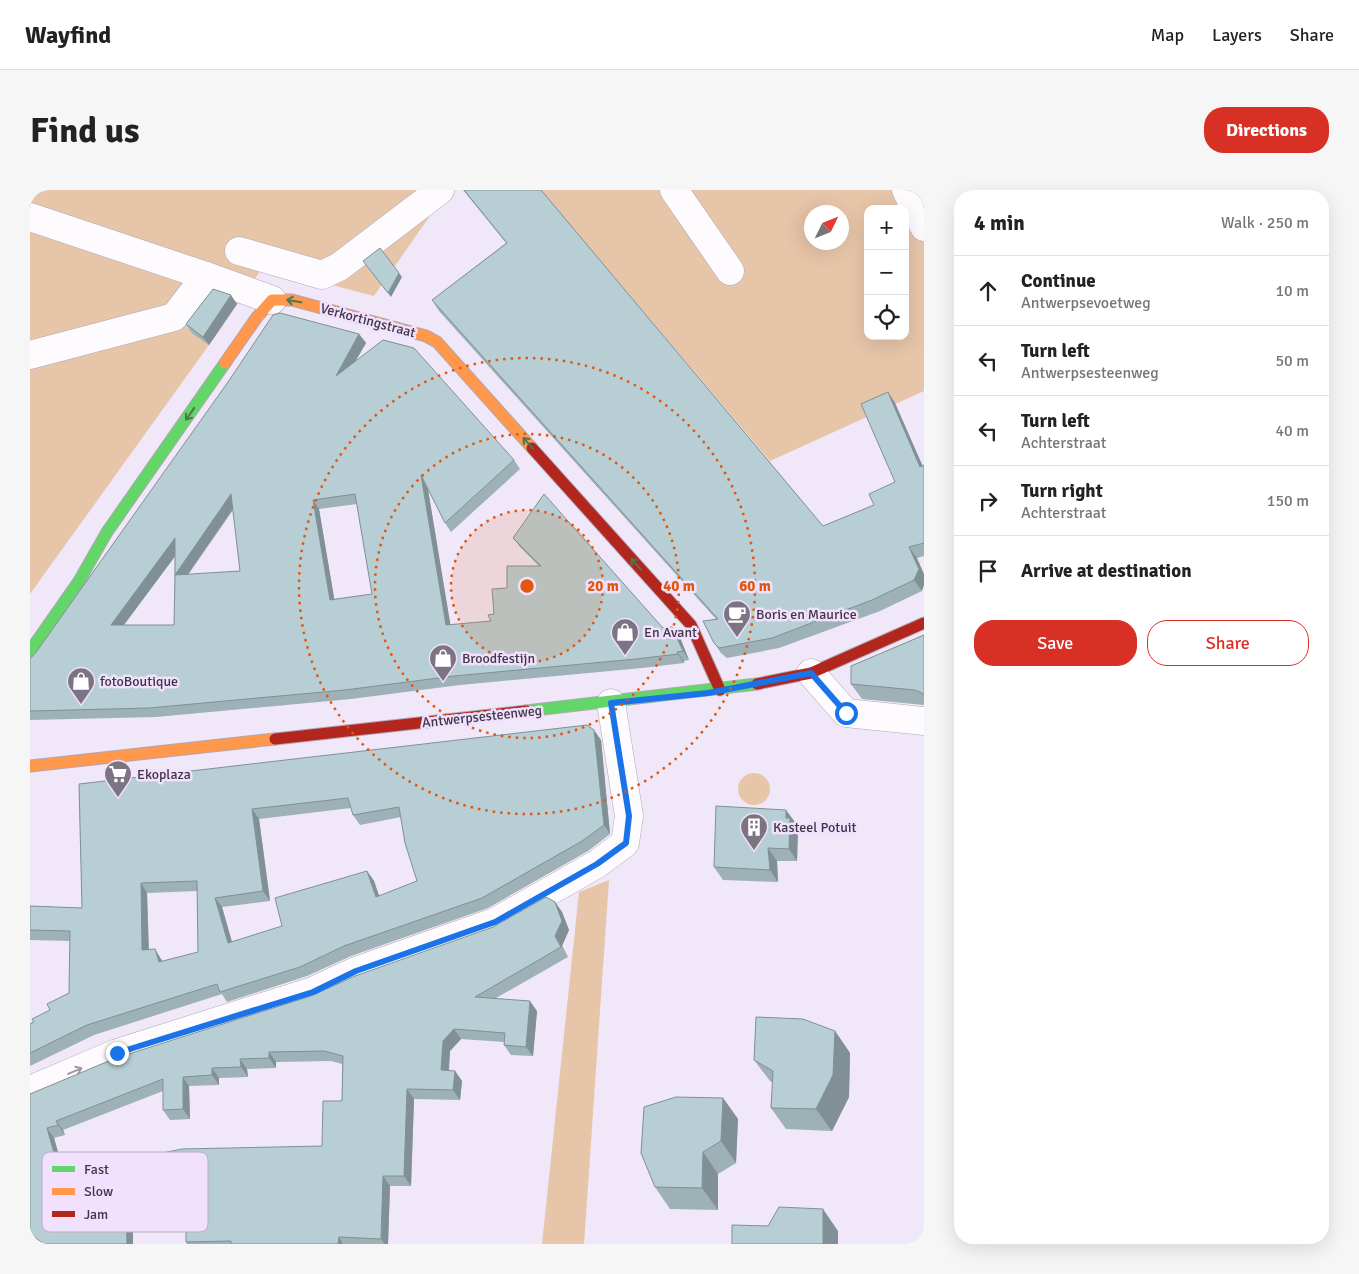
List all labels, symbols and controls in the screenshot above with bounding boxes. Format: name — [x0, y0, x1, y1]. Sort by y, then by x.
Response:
text: Wayfind — [25, 20, 111, 50]
text: Map — [1151, 24, 1184, 46]
text: Layers — [1212, 24, 1262, 46]
text: Share — [1290, 24, 1334, 46]
button: Directions — [1204, 107, 1329, 153]
text: Find us — [30, 109, 140, 152]
north arrow — [804, 205, 849, 250]
map controls — [864, 205, 909, 340]
button: + — [864, 205, 909, 250]
text: 4 min — [974, 210, 1025, 236]
text: Walk · 250 m — [1221, 213, 1309, 233]
button: − — [864, 250, 909, 295]
text: Continue — [1021, 269, 1096, 293]
icon: ahead — [974, 277, 1002, 305]
text: 10 m — [1275, 281, 1309, 301]
text: Antwerpsevoetweg — [1021, 293, 1151, 313]
button: locate — [864, 295, 909, 340]
one-way arrow — [286, 296, 302, 306]
street label: Verkortingstraat — [318, 300, 417, 341]
text: Turn left — [1021, 339, 1090, 363]
icon: left — [974, 347, 1002, 375]
text: 50 m — [1275, 351, 1309, 371]
text: Antwerpsesteenweg — [1021, 363, 1159, 383]
one-way arrow — [185, 406, 195, 420]
text: Turn left — [1021, 409, 1090, 433]
icon: left — [974, 417, 1002, 445]
text: 40 m — [1275, 421, 1309, 441]
text: Achterstraat — [1021, 433, 1106, 453]
one-way arrow — [522, 436, 534, 449]
text: Turn right — [1021, 479, 1103, 503]
icon: right — [974, 487, 1002, 515]
text: 150 m — [1267, 491, 1309, 511]
text: Achterstraat — [1021, 503, 1106, 523]
one-way arrow — [630, 557, 642, 570]
icon: arrive — [974, 557, 1002, 585]
text: Arrive at destination — [1021, 559, 1192, 583]
centre of rings — [518, 577, 536, 595]
text: 20 m — [587, 577, 619, 595]
text: 40 m — [663, 577, 695, 595]
text: 60 m — [739, 577, 771, 595]
cafe icon: Boris en Maurice — [722, 599, 752, 638]
place label: Boris en Maurice — [756, 606, 857, 623]
shop icon: En Avant — [610, 617, 640, 656]
button: Save — [974, 620, 1137, 666]
button: Share — [1147, 620, 1309, 666]
place label: En Avant — [644, 624, 697, 641]
shop icon: Broodfestijn — [428, 643, 458, 682]
place label: Broodfestijn — [462, 650, 535, 667]
shop icon: fotoBoutique — [66, 666, 96, 705]
place label: fotoBoutique — [100, 673, 178, 690]
street label: Antwerpsesteenweg — [421, 702, 543, 731]
route start — [835, 702, 858, 725]
supermarket icon: Ekoplaza — [103, 759, 133, 798]
place label: Ekoplaza — [137, 766, 191, 783]
building icon: Kasteel Potuit — [739, 812, 769, 851]
place label: Kasteel Potuit — [773, 819, 856, 836]
route end — [106, 1042, 129, 1065]
one-way arrow — [67, 1066, 82, 1075]
legend — [42, 1152, 208, 1232]
text: Fast — [84, 1161, 109, 1178]
text: Slow — [84, 1183, 113, 1200]
text: Jam — [84, 1206, 108, 1223]

